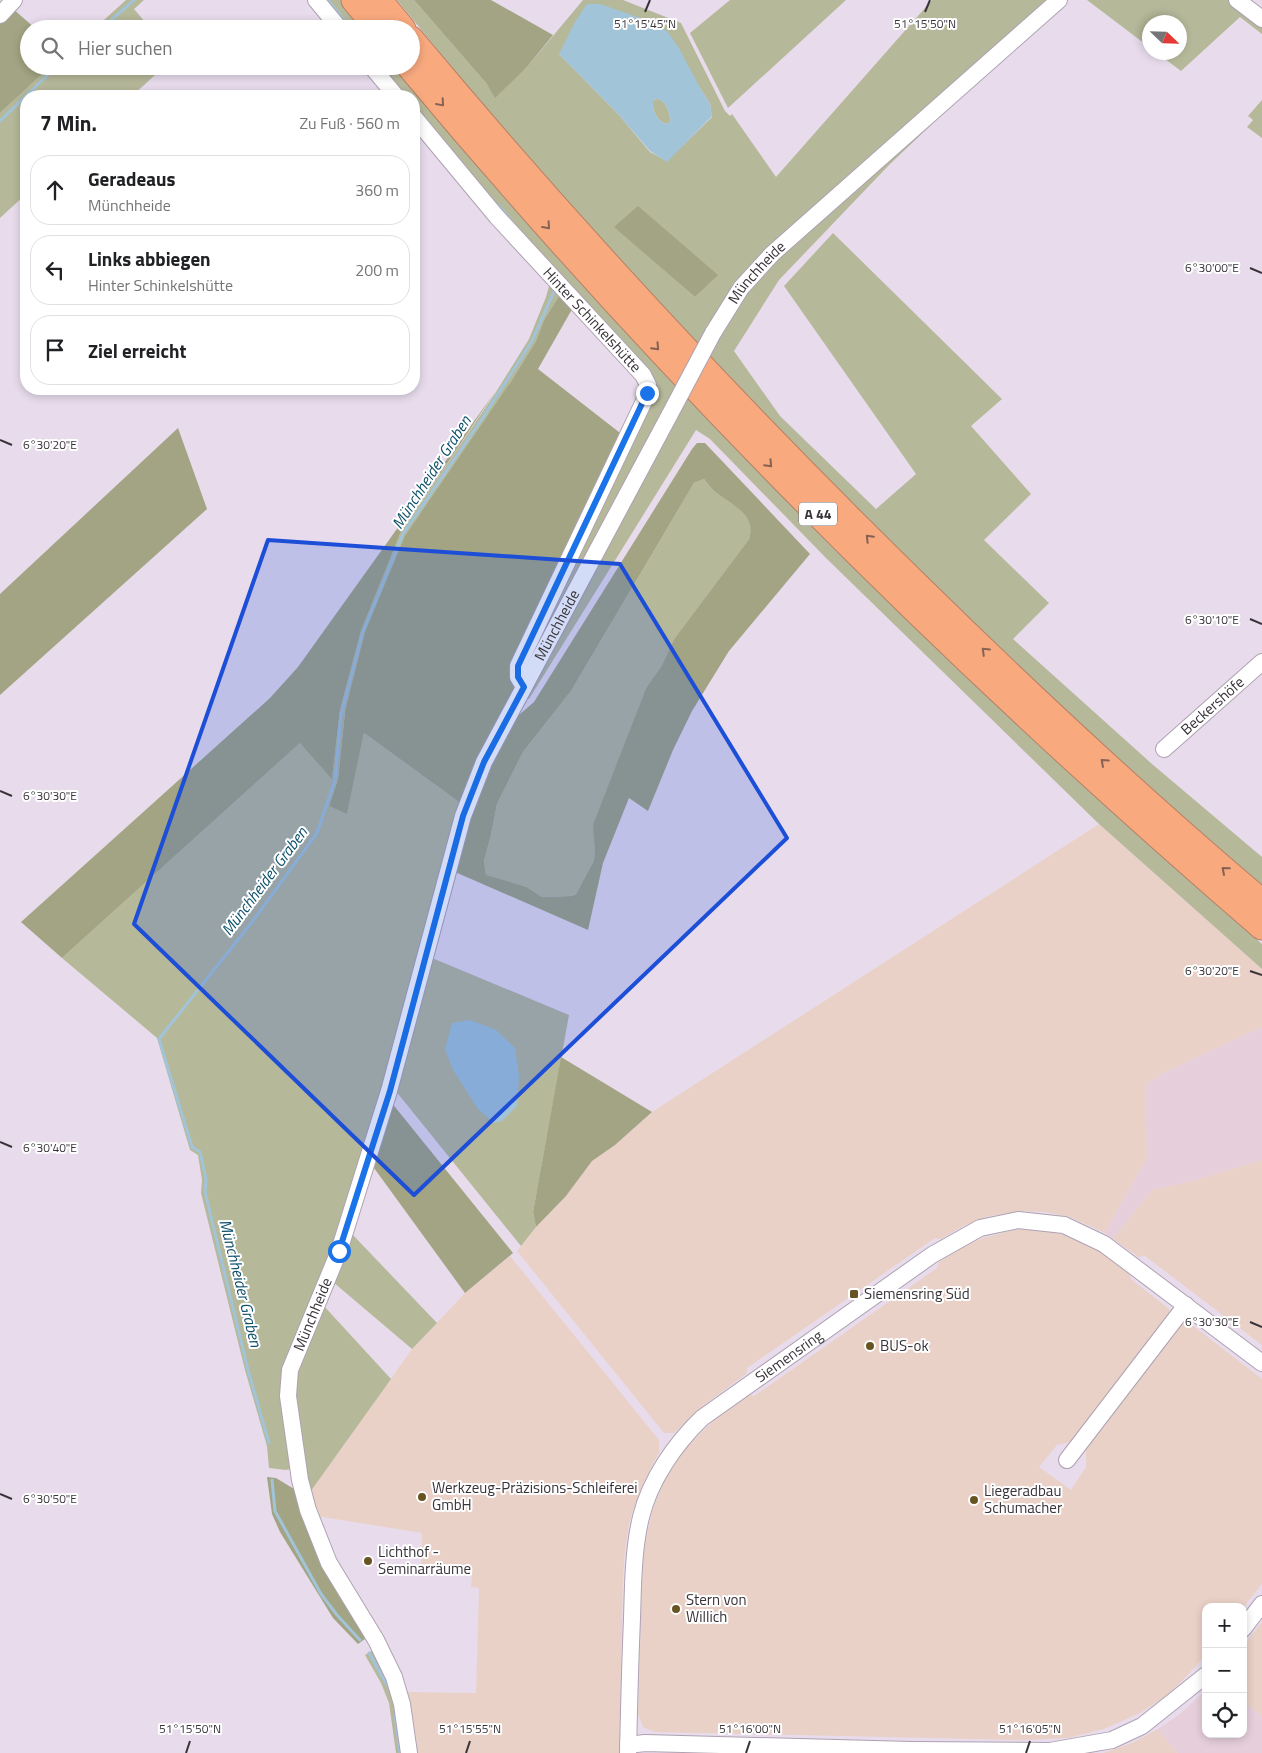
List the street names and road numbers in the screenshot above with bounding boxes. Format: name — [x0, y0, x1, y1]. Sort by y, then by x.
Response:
street label: Münchheide — [722, 235, 790, 308]
street label: Hinter Schinkelshütte — [538, 262, 647, 377]
road number: A 44 — [799, 502, 837, 526]
street label: Münchheide — [528, 585, 585, 665]
street label: Beckershöfe — [1175, 671, 1249, 740]
street label: Münchheide — [287, 1274, 338, 1355]
street label: Siemensring — [750, 1324, 828, 1388]

